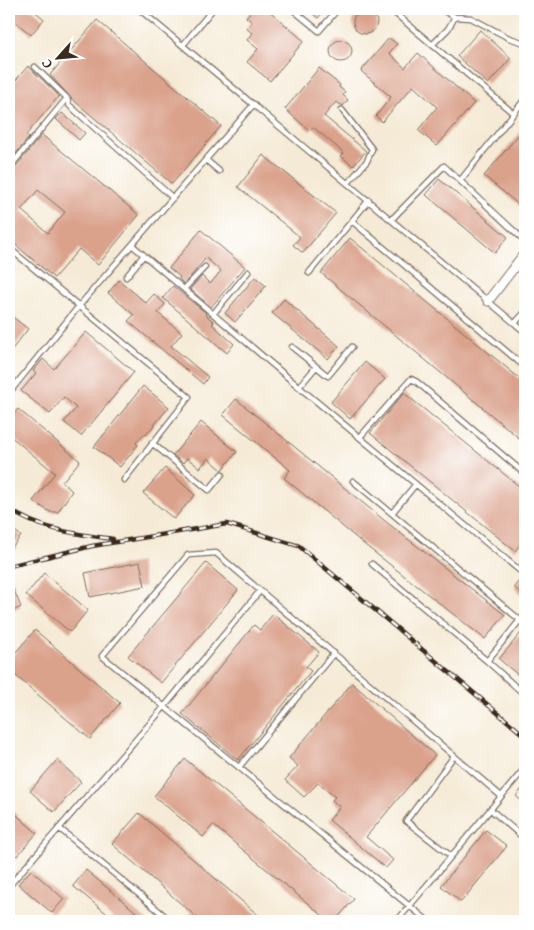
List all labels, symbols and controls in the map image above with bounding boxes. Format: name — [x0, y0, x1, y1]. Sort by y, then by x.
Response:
north arrow — [32, 32, 82, 82]
text: С — [36, 56, 57, 72]

